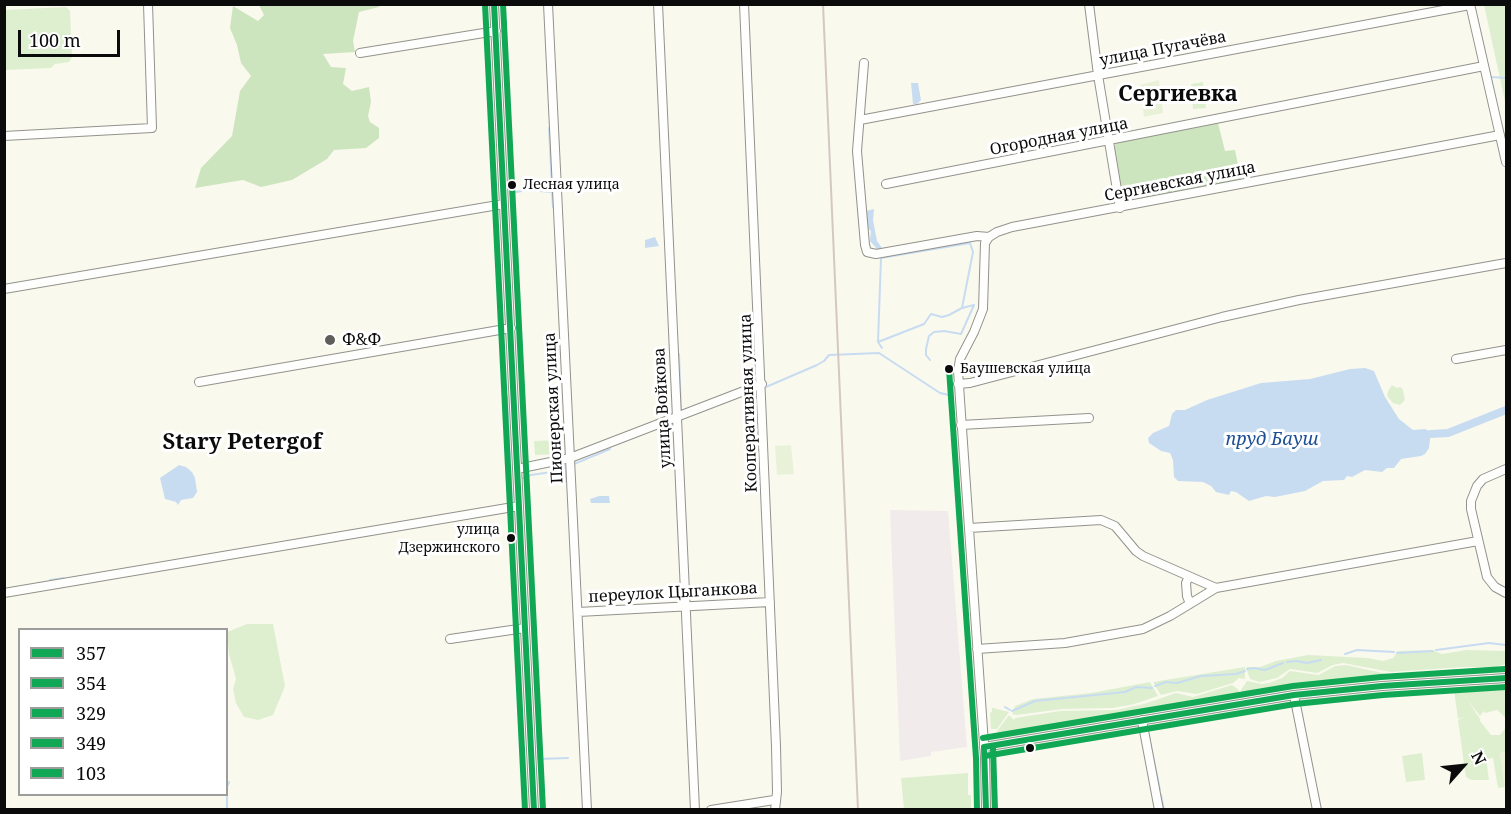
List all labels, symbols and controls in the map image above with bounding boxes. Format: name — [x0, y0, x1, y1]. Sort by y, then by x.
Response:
scale bar — [21, 18, 123, 56]
street label: улица Пугачёва — [1098, 27, 1228, 71]
text: 100 m — [29, 28, 81, 52]
district label: Сергиевка — [1118, 82, 1238, 108]
street label: Огородная улица — [988, 114, 1130, 160]
street label: Сергиевская улица — [1103, 158, 1257, 206]
place label: Лесная улица — [523, 177, 620, 193]
marker: Лесная улица — [506, 179, 518, 191]
street label: Кооперативная улица — [736, 313, 762, 493]
place label: Ф&Ф — [342, 330, 381, 350]
street label: Пионерская улица — [540, 332, 568, 484]
marker: Ф&Ф — [323, 333, 337, 347]
street label: улица Войкова — [650, 347, 676, 469]
place label: Баушевская улица — [960, 361, 1091, 377]
marker: Баушевская улица — [943, 363, 955, 375]
water label: пруд Бауш — [1226, 429, 1318, 451]
district label: Stary Petergof — [162, 430, 322, 456]
place label: улица Дзержинского — [399, 522, 500, 554]
marker: улица Дзержинского — [505, 532, 517, 544]
street label: переулок Цыганкова — [588, 579, 758, 607]
legend — [18, 628, 228, 796]
text: 357 — [76, 641, 106, 665]
text: 354 — [76, 671, 106, 695]
text: 329 — [76, 701, 106, 725]
text: 349 — [76, 731, 106, 755]
north arrow — [1433, 736, 1493, 796]
unlabelled marker — [1024, 742, 1036, 754]
text: N — [1466, 747, 1492, 768]
text: 103 — [76, 761, 106, 785]

